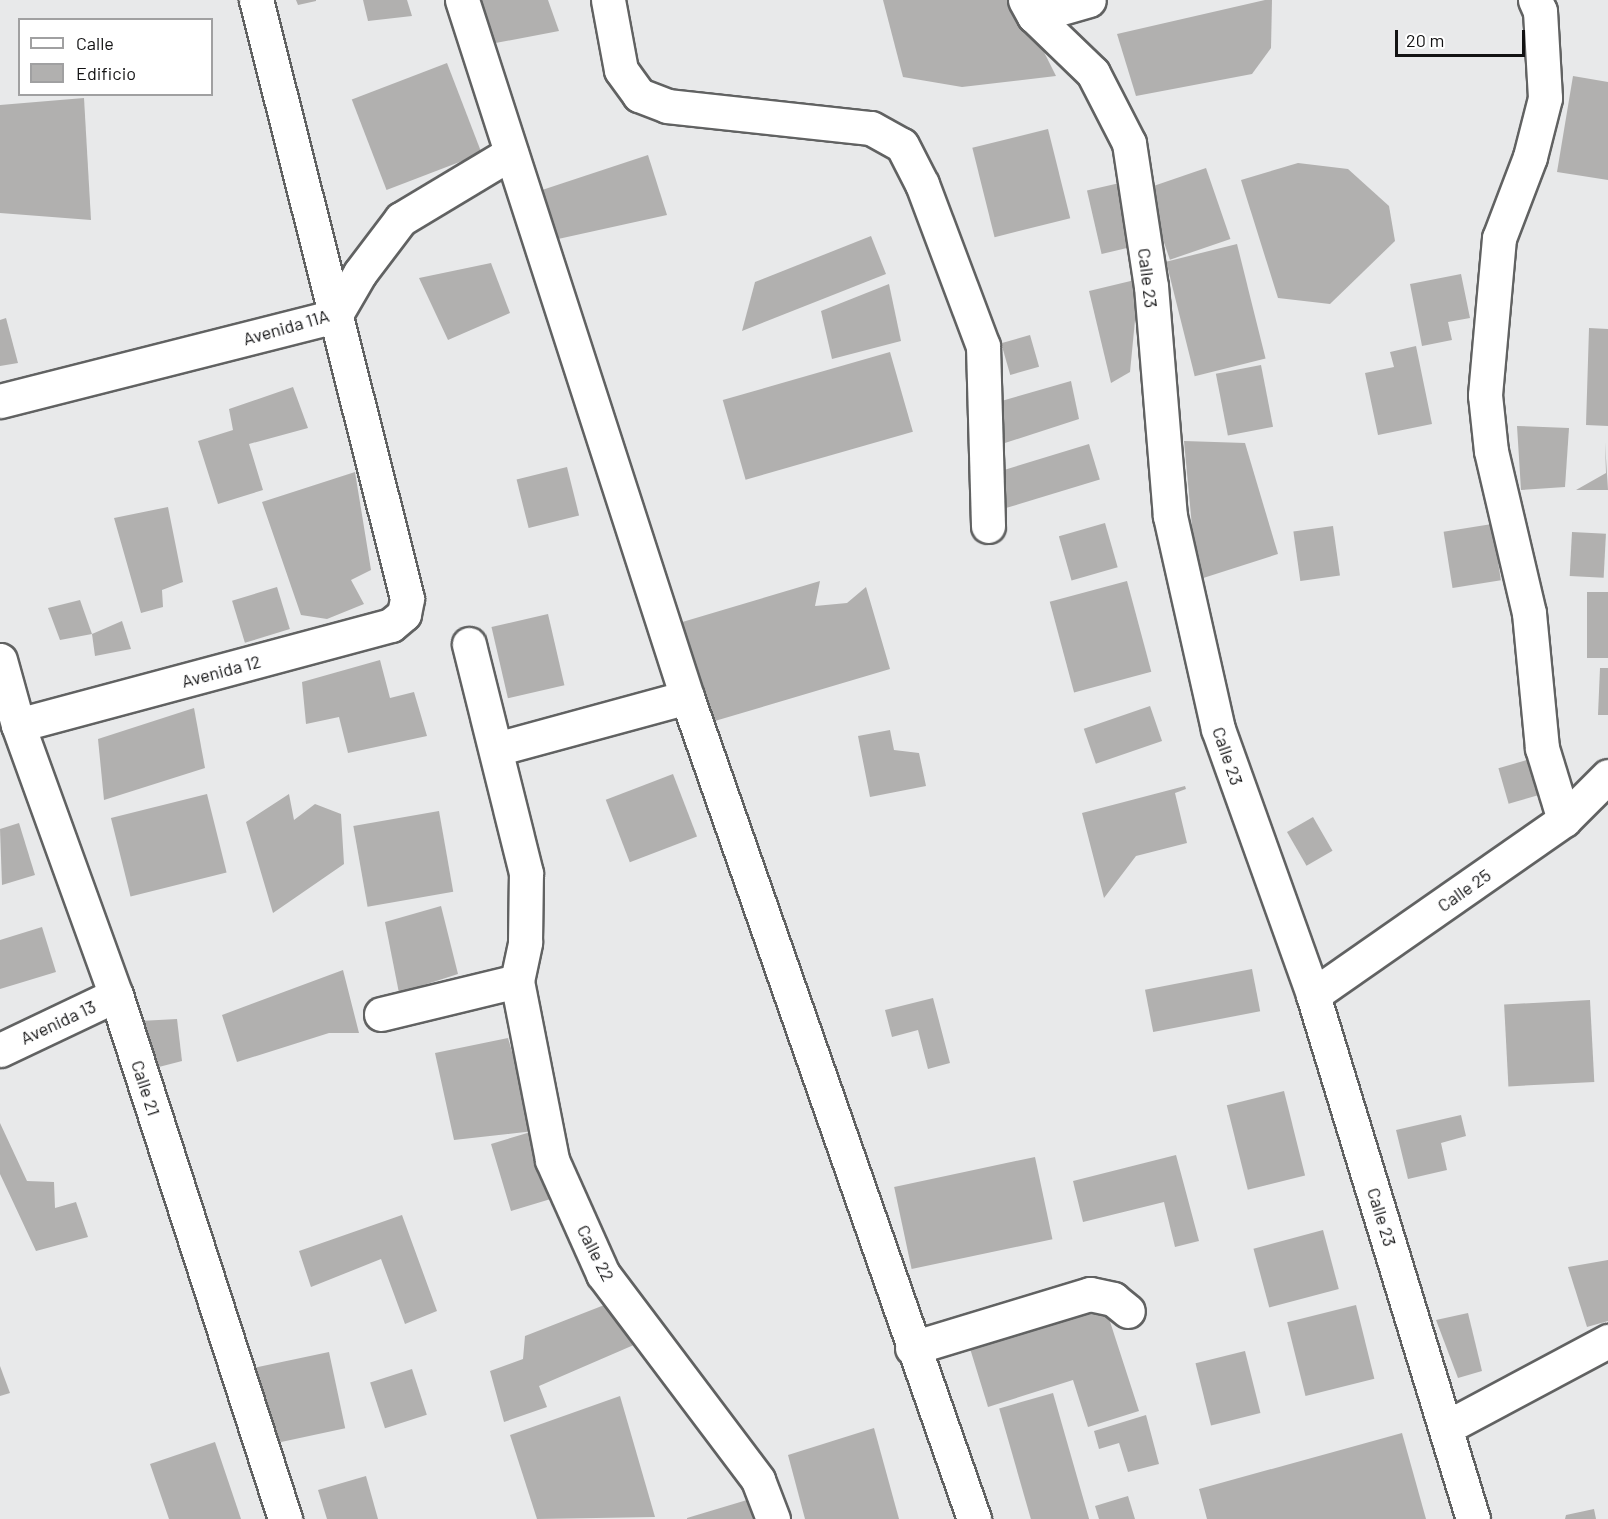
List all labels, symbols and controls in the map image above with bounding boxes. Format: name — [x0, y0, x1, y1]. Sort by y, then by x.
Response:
legend — [18, 18, 213, 96]
scale bar — [1398, 18, 1528, 56]
text: 20 m — [1406, 29, 1444, 51]
text: Calle — [76, 32, 114, 54]
text: Edificio — [76, 62, 136, 84]
street label: Calle 23 — [1134, 247, 1162, 309]
street label: Avenida 11A — [240, 304, 332, 350]
street label: Avenida 12 — [179, 650, 263, 692]
street label: Calle 23 — [1208, 724, 1248, 788]
street label: Calle 25 — [1433, 864, 1495, 916]
street label: Avenida 13 — [17, 995, 99, 1049]
street label: Calle 21 — [127, 1057, 165, 1119]
street label: Calle 23 — [1363, 1185, 1401, 1249]
street label: Calle 22 — [573, 1221, 619, 1285]

